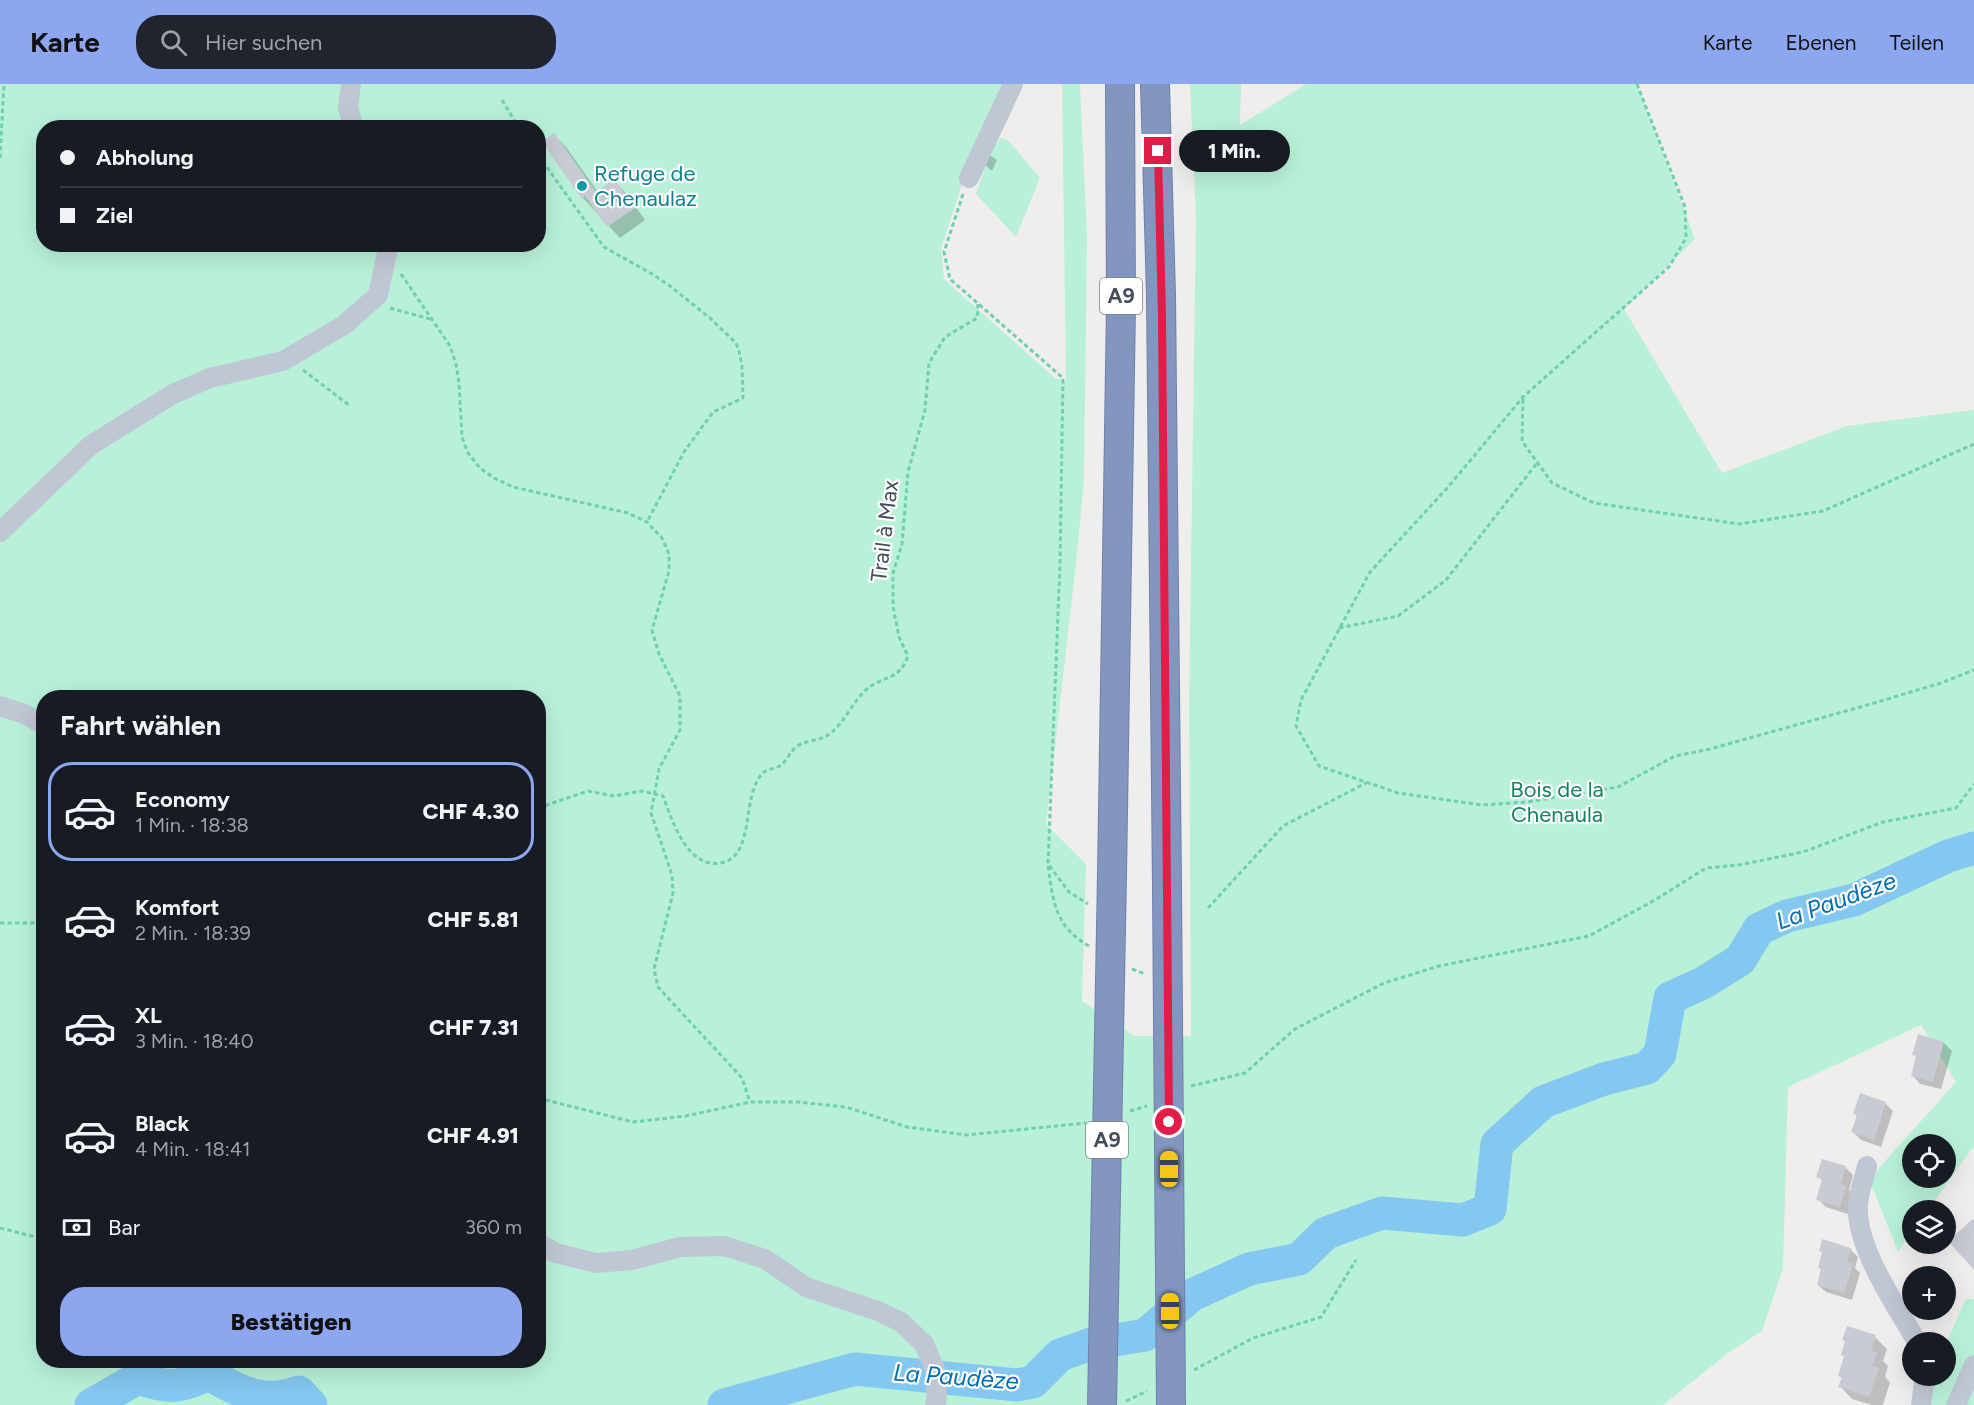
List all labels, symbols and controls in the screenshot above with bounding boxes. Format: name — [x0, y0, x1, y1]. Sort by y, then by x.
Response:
search box — [136, 15, 556, 69]
text: Karte — [30, 25, 100, 59]
icon: search — [157, 26, 190, 59]
text: Hier suchen — [205, 29, 322, 56]
text: Karte — [1703, 30, 1752, 55]
text: Ebenen — [1785, 30, 1857, 55]
text: Teilen — [1890, 30, 1944, 55]
callout: 1 Min. — [1179, 130, 1290, 172]
route end — [1144, 137, 1171, 164]
text: 1 Min. — [1208, 139, 1261, 163]
text: Abholung — [96, 144, 194, 171]
place label: Refuge de Chenaulaz — [594, 160, 697, 212]
marker: Refuge de Chenaulaz — [575, 179, 589, 193]
text: Ziel — [96, 202, 133, 229]
road number: A9 — [1100, 278, 1142, 314]
street label: Trail à Max — [865, 478, 904, 583]
text: Fahrt wählen — [60, 709, 221, 742]
park label: Bois de la Chenaula — [1510, 776, 1604, 828]
icon: car — [63, 785, 117, 839]
text: Economy — [135, 786, 230, 813]
text: CHF 4.30 — [422, 798, 519, 825]
text: 1 Min. · 18:38 — [135, 813, 249, 837]
water label: La Paudèze — [1772, 865, 1900, 936]
icon: car — [63, 893, 117, 947]
text: Komfort — [135, 894, 219, 921]
text: CHF 5.81 — [428, 906, 519, 933]
text: 2 Min. · 18:39 — [135, 921, 251, 945]
icon: car — [63, 1001, 117, 1055]
text: XL — [135, 1002, 162, 1029]
text: CHF 7.31 — [429, 1014, 519, 1041]
text: 3 Min. · 18:40 — [135, 1029, 254, 1053]
route start — [1155, 1108, 1182, 1135]
icon: car — [63, 1109, 117, 1163]
text: Black — [135, 1110, 189, 1137]
text: CHF 4.91 — [427, 1122, 519, 1149]
road number: A9 — [1086, 1122, 1128, 1158]
map controls — [1902, 1134, 1956, 1386]
button: locate — [1902, 1134, 1956, 1188]
text: 4 Min. · 18:41 — [135, 1137, 250, 1161]
car — [1160, 1151, 1178, 1187]
button: layers — [1902, 1200, 1956, 1254]
icon: cash — [60, 1211, 93, 1244]
text: Bar — [108, 1214, 140, 1241]
text: 360 m — [465, 1215, 522, 1239]
button: + — [1902, 1266, 1956, 1320]
button: Bestätigen — [60, 1287, 522, 1356]
car — [1161, 1293, 1179, 1329]
button: − — [1902, 1332, 1956, 1386]
water label: La Paudèze — [892, 1358, 1020, 1395]

